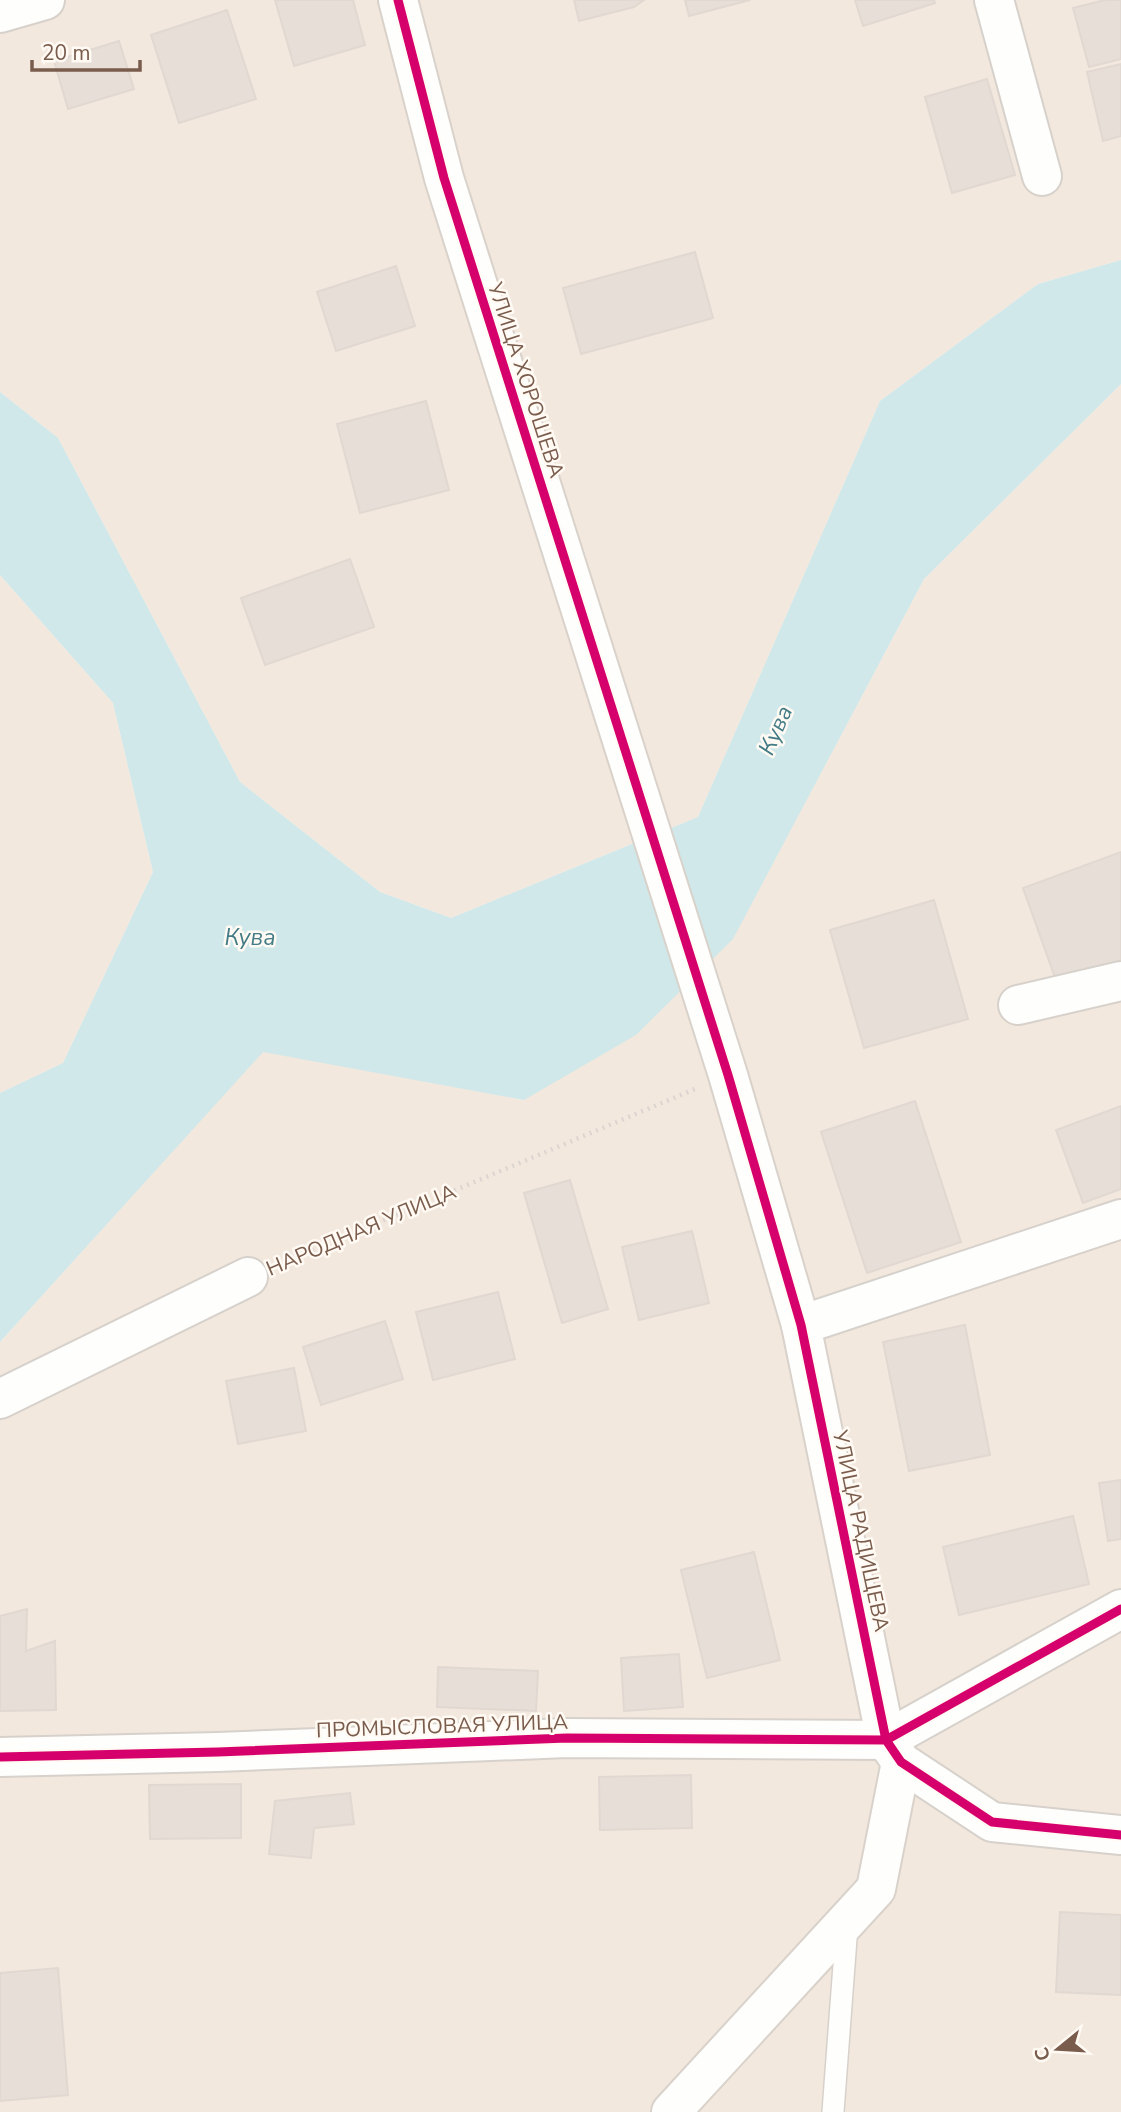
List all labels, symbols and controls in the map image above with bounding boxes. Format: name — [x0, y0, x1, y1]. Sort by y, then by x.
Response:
scale bar — [32, 28, 140, 72]
text: 20 m — [42, 39, 91, 67]
street label: УЛИЦА ХОРОШЕВА — [481, 278, 571, 481]
water label: Кува — [751, 700, 800, 760]
water label: Кува — [224, 922, 276, 953]
street label: НАРОДНАЯ УЛИЦА — [262, 1177, 460, 1283]
street label: УЛИЦА РАДИЩЕВА — [826, 1427, 896, 1634]
street label: ПРОМЫСЛОВАЯ УЛИЦА — [316, 1708, 568, 1744]
north arrow — [1023, 2014, 1093, 2084]
text: С — [1028, 2044, 1057, 2064]

